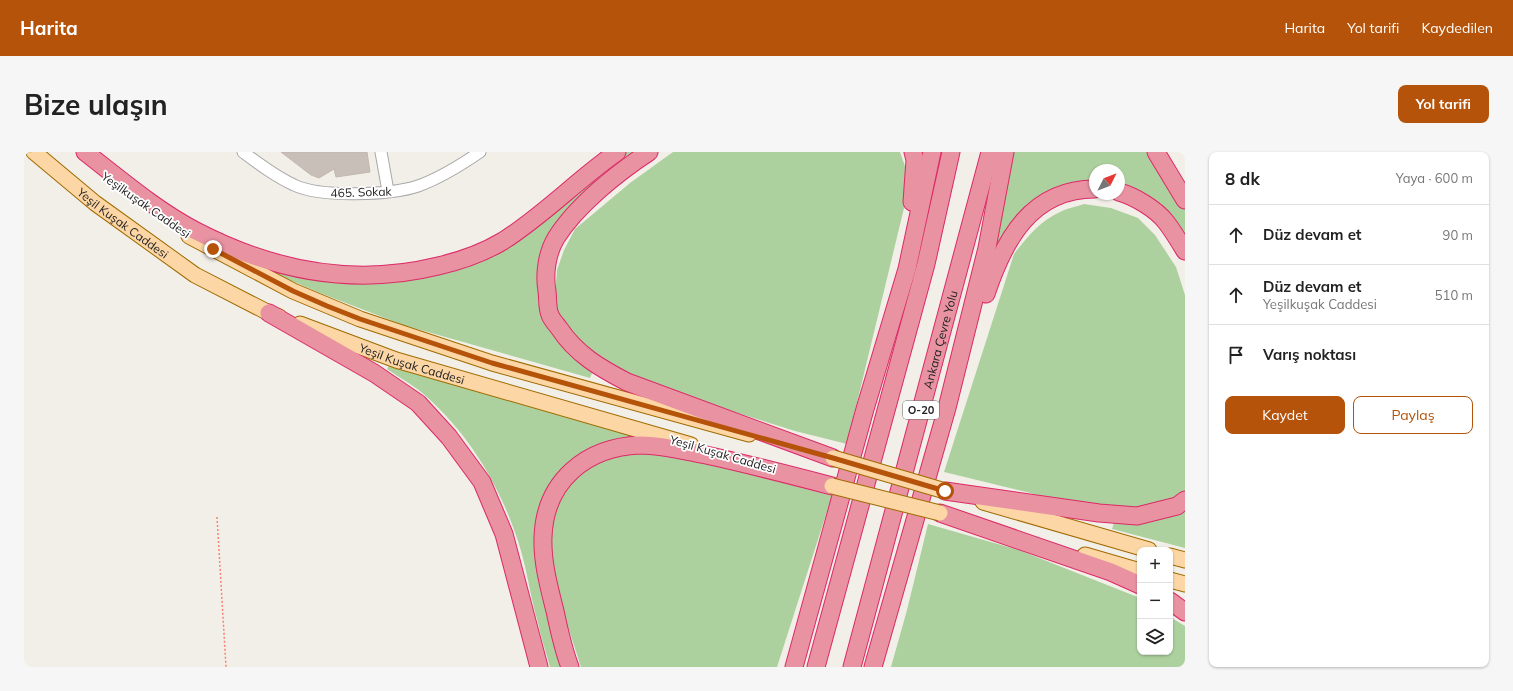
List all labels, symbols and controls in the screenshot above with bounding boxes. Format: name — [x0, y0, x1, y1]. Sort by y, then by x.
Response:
text: Harita — [20, 16, 78, 40]
text: Harita — [1284, 19, 1325, 37]
text: Yol tarifi — [1347, 19, 1399, 37]
text: Kaydedilen — [1421, 19, 1493, 37]
button: Yol tarifi — [1398, 85, 1489, 123]
text: Bize ulaşın — [24, 87, 168, 122]
north arrow — [1089, 164, 1125, 200]
street label: Yeşilkuşak Caddesi — [98, 168, 193, 241]
text: 8 dk — [1225, 168, 1260, 189]
text: Yaya · 600 m — [1396, 170, 1473, 186]
street label: 465. Sokak — [330, 183, 393, 201]
street label: Yeşil Kuşak Caddesi — [74, 184, 172, 261]
icon: ahead — [1225, 224, 1247, 246]
text: Düz devam et — [1263, 225, 1362, 244]
text: 90 m — [1443, 227, 1473, 243]
route end — [204, 240, 222, 258]
text: Düz devam et — [1263, 277, 1362, 296]
icon: ahead — [1225, 284, 1247, 306]
text: 510 m — [1435, 287, 1473, 303]
street label: Ankara Çevre Yolu — [919, 289, 960, 390]
text: Yeşilkuşak Caddesi — [1263, 296, 1377, 312]
street label: Yeşil Kuşak Caddesi — [357, 339, 467, 387]
icon: arrive — [1225, 344, 1247, 366]
text: Varış noktası — [1263, 345, 1356, 364]
button: Kaydet — [1225, 396, 1345, 434]
button: Paylaş — [1353, 396, 1473, 434]
road number: O-20 — [903, 401, 939, 419]
street label: Yeşil Kuşak Caddesi — [667, 431, 778, 476]
route start — [936, 482, 954, 500]
map controls — [1137, 547, 1173, 655]
button: + — [1137, 547, 1173, 583]
button: − — [1137, 583, 1173, 619]
button: layers — [1137, 619, 1173, 655]

